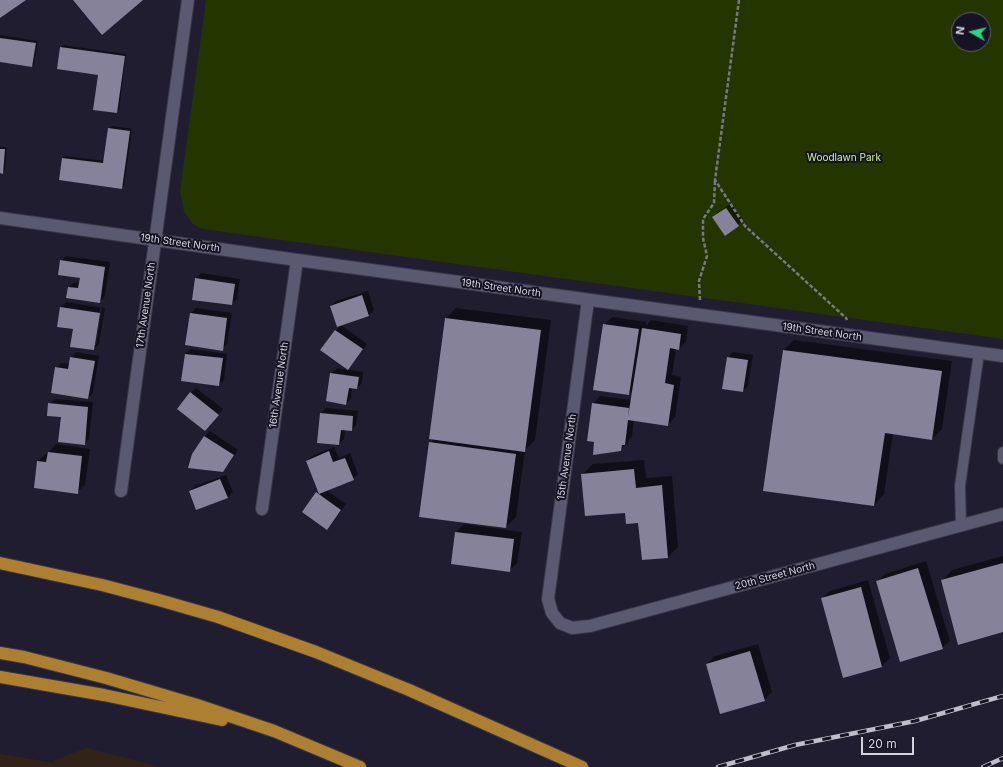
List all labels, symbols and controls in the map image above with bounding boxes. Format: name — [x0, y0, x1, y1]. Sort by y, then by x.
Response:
north arrow — [951, 12, 991, 52]
text: N — [953, 25, 968, 36]
park label: Woodlawn Park — [807, 152, 881, 164]
street label: 19th Street North — [140, 231, 220, 255]
street label: 17th Avenue North — [134, 261, 158, 349]
street label: 19th Street North — [461, 276, 541, 300]
street label: 19th Street North — [782, 320, 862, 344]
street label: 16th Avenue North — [267, 341, 291, 429]
street label: 15th Avenue North — [555, 413, 579, 501]
street label: 20th Street North — [734, 560, 816, 592]
scale bar — [863, 729, 916, 755]
text: 20 m — [868, 736, 897, 751]

